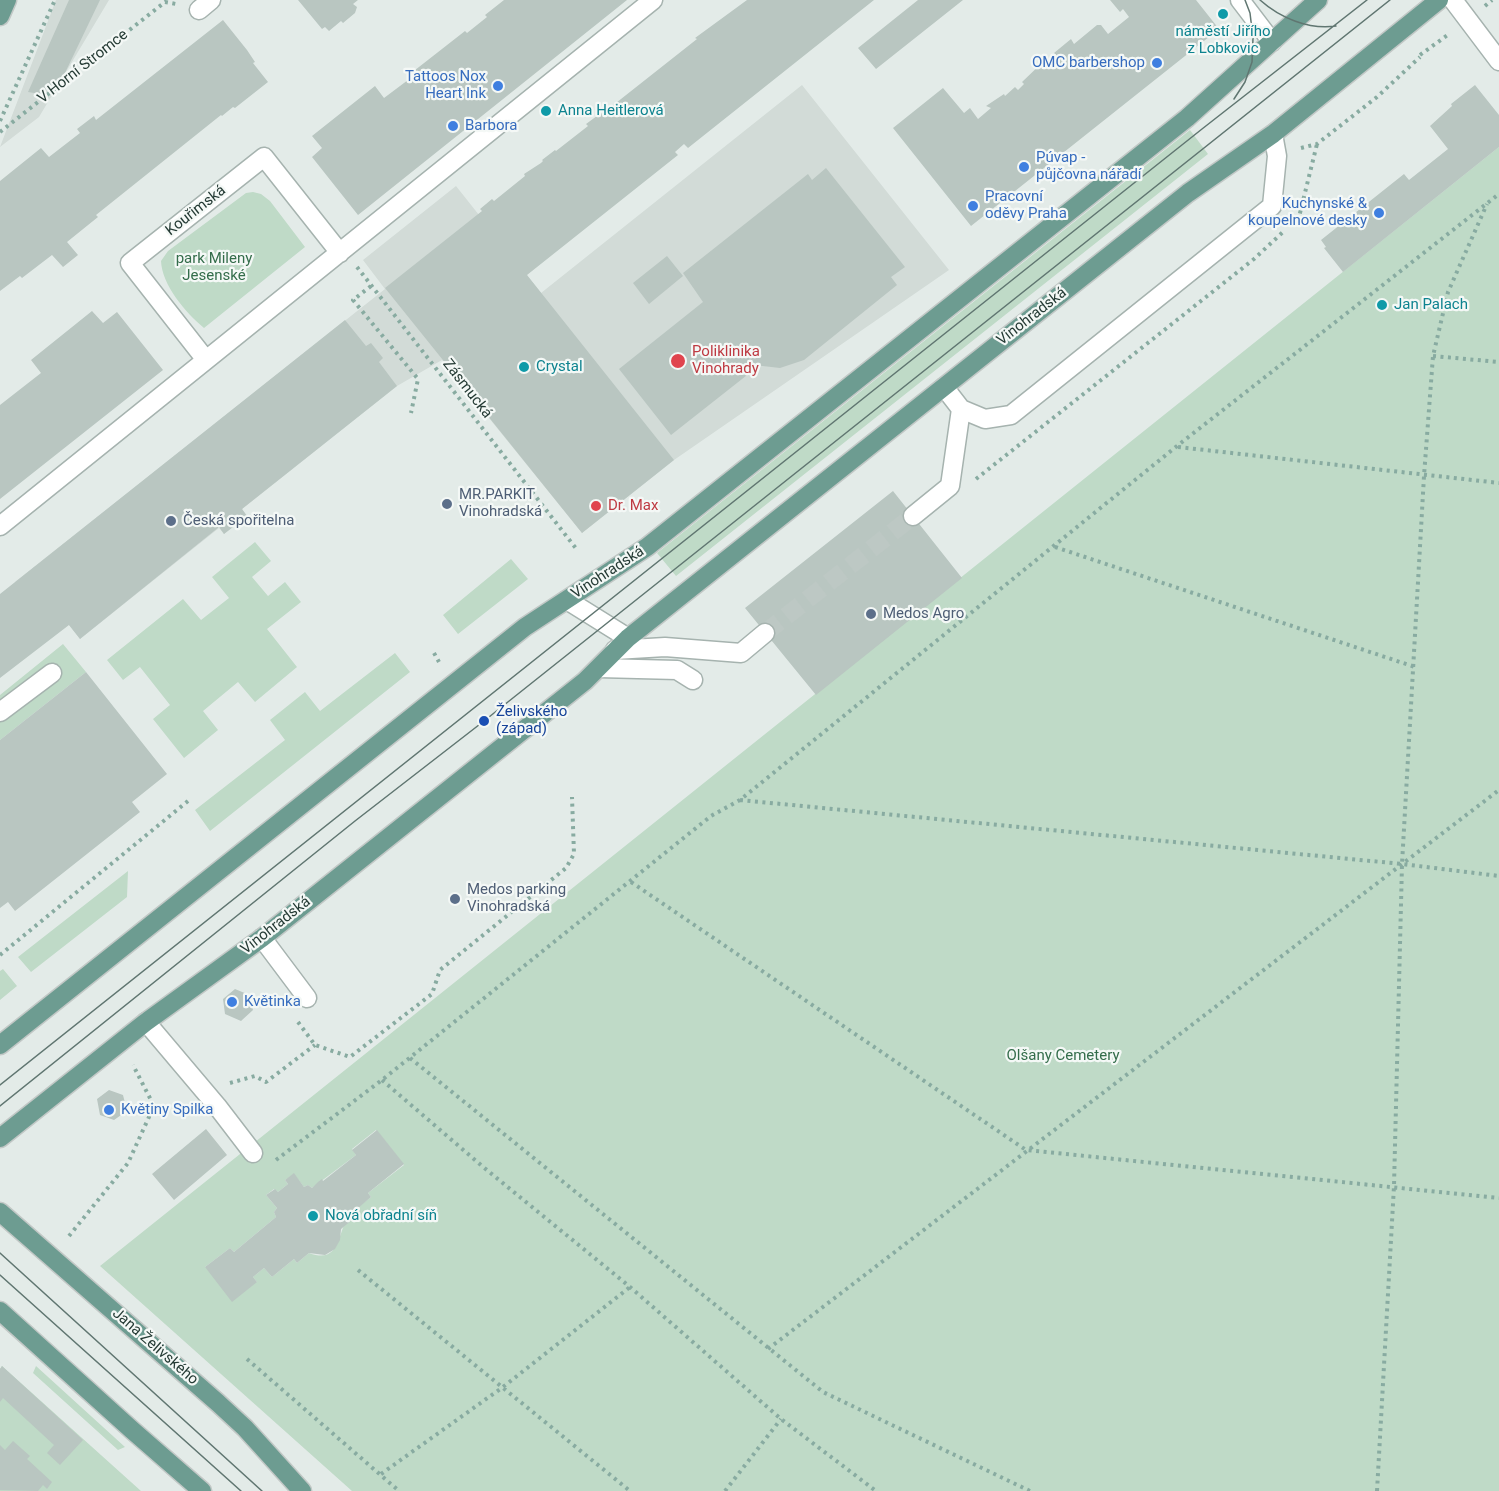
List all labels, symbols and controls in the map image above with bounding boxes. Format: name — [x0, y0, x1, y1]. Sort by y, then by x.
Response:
marker: náměstí Jiřího z Lobkovic — [1216, 7, 1230, 21]
place label: náměstí Jiřího z Lobkovic — [1175, 23, 1271, 58]
street label: V Horní Stromce — [34, 26, 132, 108]
place label: OMC barbershop — [1032, 54, 1145, 72]
marker: OMC barbershop — [1150, 56, 1164, 70]
place label: Tattoos Nox Heart Ink — [405, 68, 486, 103]
marker: Tattoos Nox Heart Ink — [491, 79, 505, 93]
place label: Anna Heitlerová — [558, 102, 664, 120]
marker: Anna Heitlerová — [539, 104, 553, 118]
place label: Barbora — [465, 117, 518, 135]
marker: Barbora — [446, 119, 460, 133]
place label: Púvap - půjčovna nářadí — [1036, 149, 1142, 184]
marker: Púvap - půjčovna nářadí — [1017, 160, 1031, 174]
street label: Kouřimská — [162, 182, 230, 240]
place label: Pracovní oděvy Praha — [985, 188, 1067, 223]
place label: Kuchynské & koupelnové desky — [1248, 195, 1367, 230]
marker: Pracovní oděvy Praha — [966, 199, 980, 213]
marker: Kuchynské & koupelnové desky — [1372, 206, 1386, 220]
park label: park Mileny Jesenské — [176, 250, 252, 285]
street label: Vinohradská — [994, 284, 1070, 350]
place label: Jan Palach — [1394, 296, 1468, 314]
marker: Jan Palach — [1375, 298, 1389, 312]
place label: Poliklinika Vinohrady — [692, 343, 760, 378]
marker: Poliklinika Vinohrady — [669, 352, 687, 370]
street label: Zásmucká — [438, 356, 496, 422]
place label: Crystal — [536, 358, 583, 376]
marker: Crystal — [517, 360, 531, 374]
place label: MR.PARKIT Vinohradská — [459, 486, 542, 521]
marker: MR.PARKIT Vinohradská — [440, 497, 454, 511]
place label: Dr. Max — [608, 497, 658, 515]
marker: Dr. Max — [589, 499, 603, 513]
place label: Česká spořitelna — [183, 512, 294, 530]
marker: Česká spořitelna — [164, 514, 178, 528]
street label: Vinohradská — [568, 543, 648, 603]
place label: Medos Agro — [883, 605, 964, 623]
marker: Medos Agro — [864, 607, 878, 621]
place label: Želivského (západ) — [496, 703, 567, 738]
marker: Želivského (západ) — [477, 714, 491, 728]
place label: Medos parking Vinohradská — [467, 881, 566, 916]
marker: Medos parking Vinohradská — [448, 892, 462, 906]
street label: Vinohradská — [238, 893, 314, 959]
place label: Květinka — [244, 993, 301, 1011]
marker: Květinka — [225, 995, 239, 1009]
park label: Olšany Cemetery — [1007, 1047, 1119, 1065]
place label: Květiny Spilka — [121, 1101, 213, 1119]
marker: Květiny Spilka — [102, 1103, 116, 1117]
place label: Nová obřadní síň — [325, 1207, 437, 1225]
marker: Nová obřadní síň — [306, 1209, 320, 1223]
street label: Jana Želivského — [108, 1305, 202, 1389]

